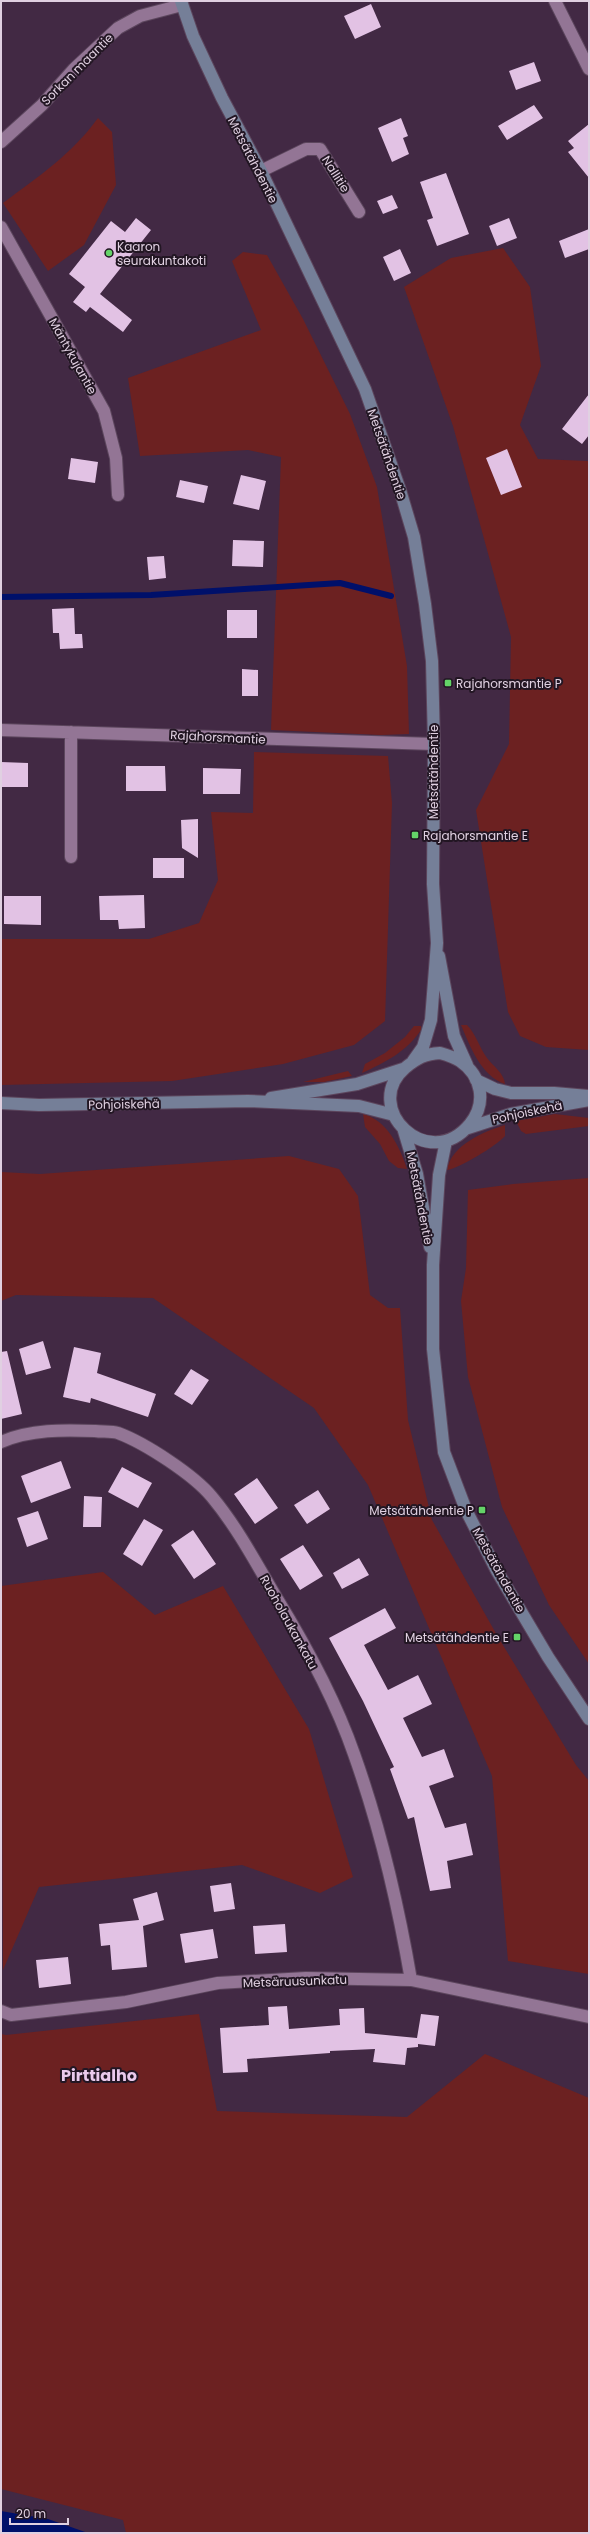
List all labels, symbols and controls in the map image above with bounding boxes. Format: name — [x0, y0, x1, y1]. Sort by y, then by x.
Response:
street label: Sorkan maantie — [37, 29, 117, 109]
street label: Metsätähdentie — [224, 114, 282, 206]
street label: Nallitie — [318, 152, 354, 196]
place label: Kaaron seurakuntakoti — [117, 238, 206, 269]
marker: Kaaron seurakuntakoti — [104, 248, 114, 258]
street label: Mäntykujantie — [45, 315, 101, 397]
street label: Metsätähdentie — [364, 406, 410, 502]
place label: Rajahorsmantie P — [456, 675, 562, 692]
marker: Rajahorsmantie P — [443, 678, 453, 688]
street label: Metsätähdentie — [425, 725, 442, 819]
street label: Rajahorsmantie — [170, 726, 266, 748]
place label: Rajahorsmantie E — [423, 827, 528, 844]
marker: Rajahorsmantie E — [410, 830, 420, 840]
street label: Pohjoiskehä — [88, 1095, 160, 1113]
street label: Pohjoiskehä — [490, 1096, 564, 1128]
street label: Metsätähdentie — [403, 1150, 437, 1246]
place label: Metsätähdentie P — [369, 1502, 474, 1519]
marker: Metsätähdentie P — [477, 1505, 487, 1515]
street label: Metsätähdentie — [469, 1524, 529, 1616]
street label: Ruoholaukankatu — [256, 1572, 322, 1672]
place label: Metsätähdentie E — [405, 1629, 509, 1646]
marker: Metsätähdentie E — [512, 1632, 522, 1642]
street label: Metsäruusunkatu — [243, 1971, 347, 1991]
district label: Pirttialho — [61, 2064, 137, 2087]
scale bar — [10, 2500, 68, 2526]
text: 20 m — [16, 2505, 46, 2522]

